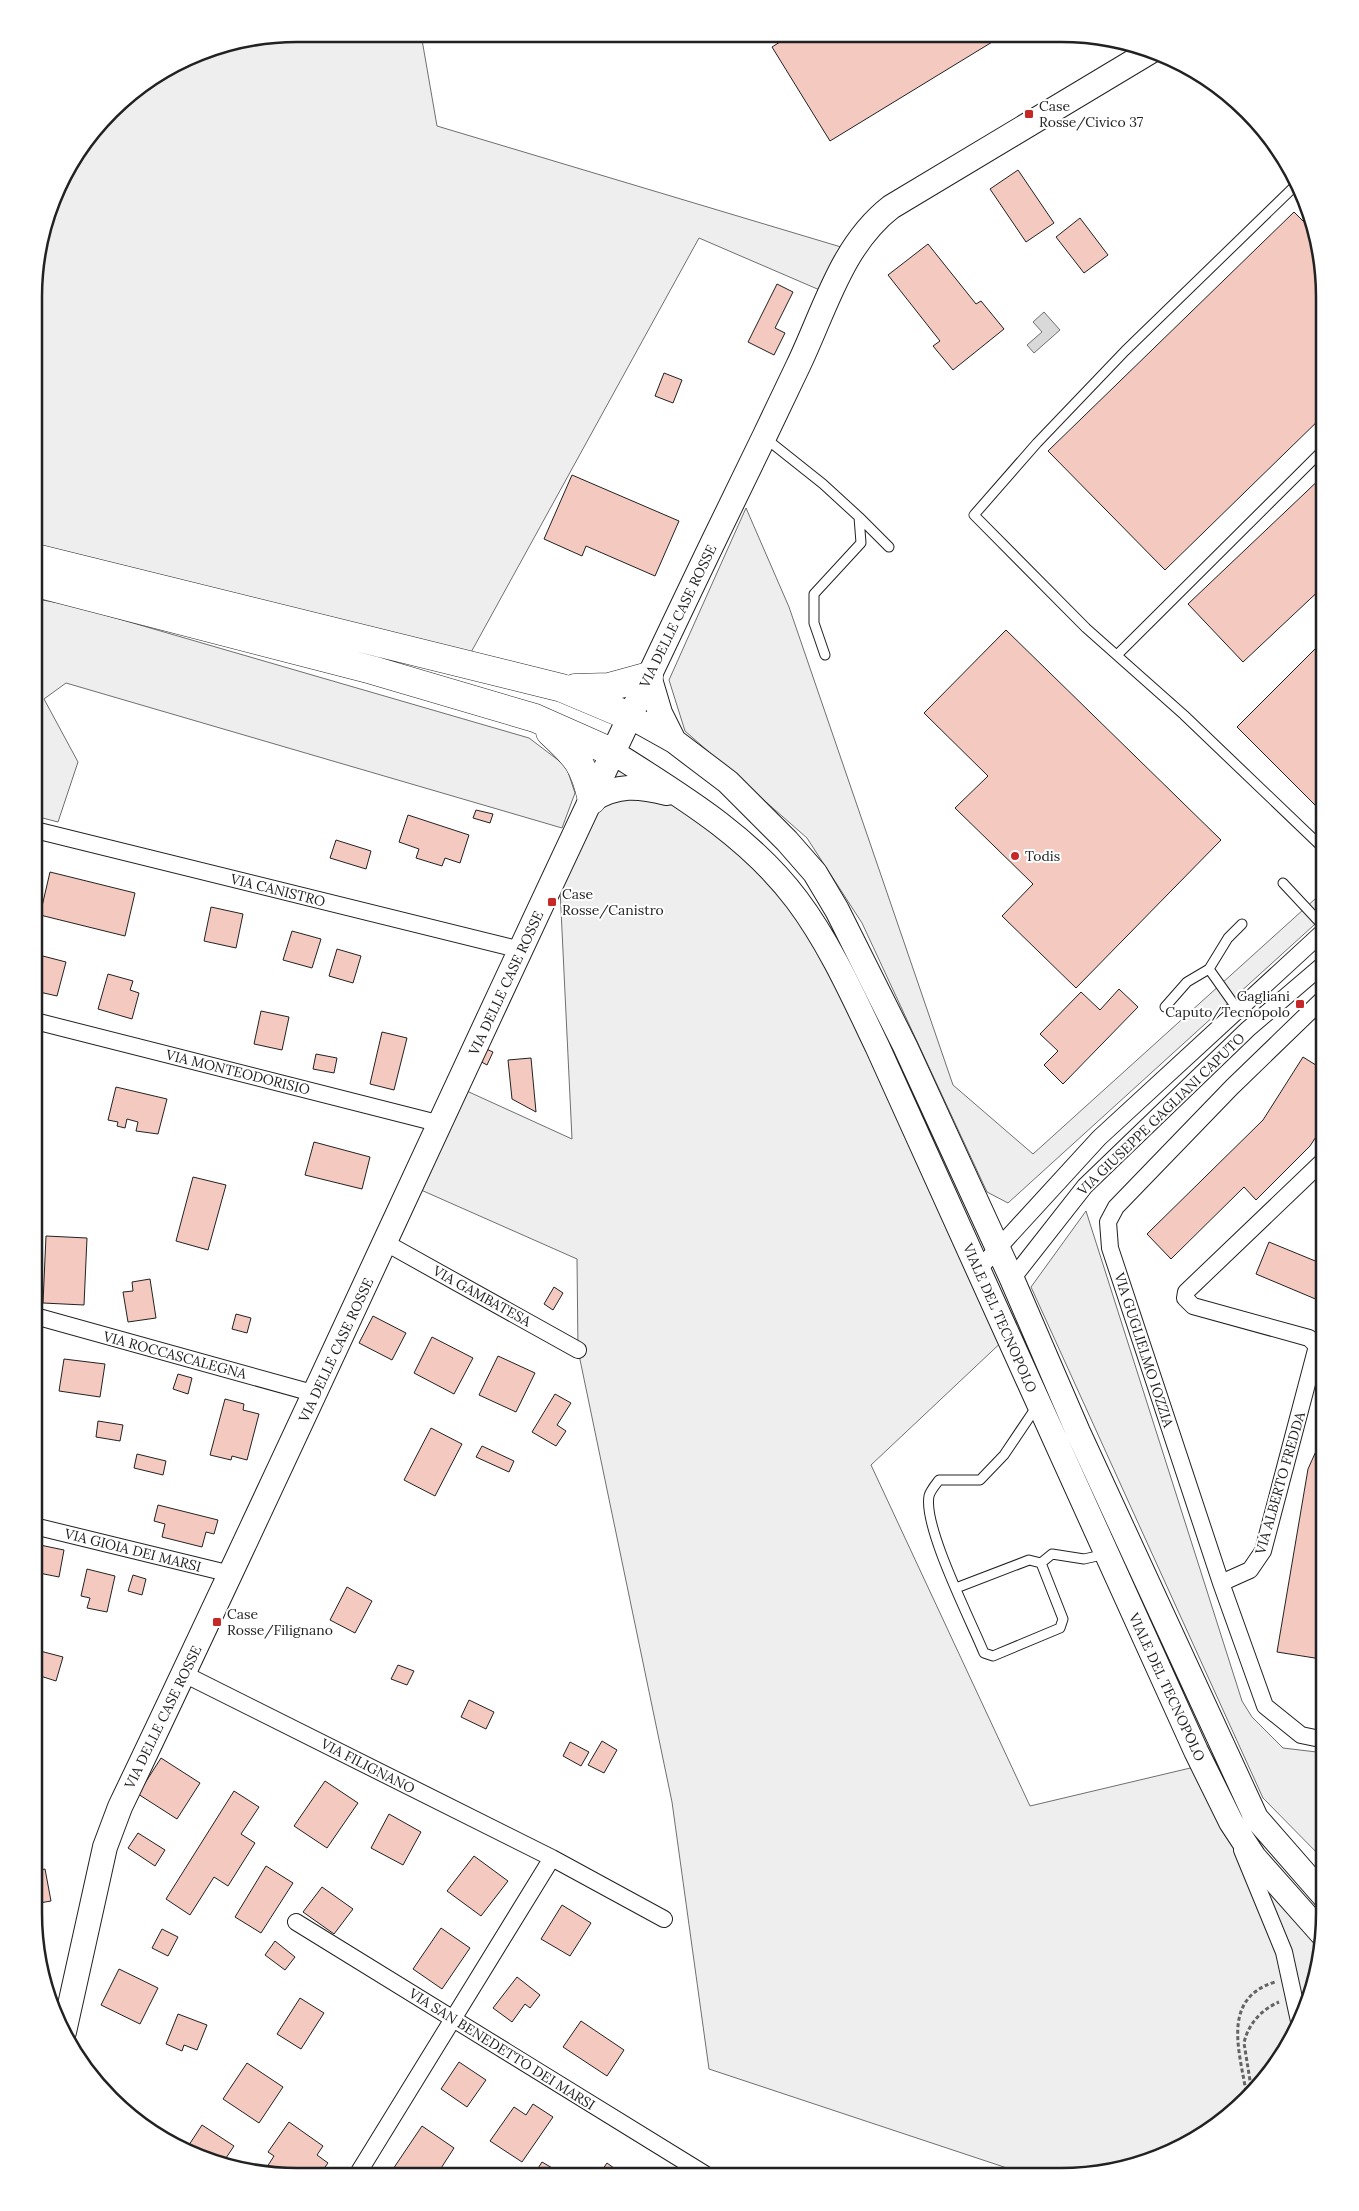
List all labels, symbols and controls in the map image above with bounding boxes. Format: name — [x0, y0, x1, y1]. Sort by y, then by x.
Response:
place label: Case Rosse/Civico 37 — [1039, 97, 1144, 131]
marker: Case Rosse/Civico 37 — [1023, 108, 1035, 120]
street label: VIA DELLE CASE ROSSE — [635, 541, 721, 691]
place label: Todis — [1025, 847, 1060, 865]
marker: Todis — [1009, 850, 1021, 862]
street label: VIA CANISTRO — [228, 869, 327, 910]
place label: Case Rosse/Canistro — [562, 885, 664, 919]
marker: Case Rosse/Canistro — [546, 896, 558, 908]
street label: VIA DELLE CASE ROSSE — [464, 908, 547, 1059]
place label: Gagliani Caputo/Tecnopolo — [1165, 987, 1290, 1021]
marker: Gagliani Caputo/Tecnopolo — [1294, 998, 1306, 1010]
street label: VIA GIUSEPPE GAGLIANI CAPUTO — [1073, 1029, 1249, 1200]
street label: VIA MONTEODORISIO — [163, 1045, 312, 1099]
street label: VIALE DEL TECNOPOLO — [959, 1240, 1041, 1395]
street label: VIA GAMBATESA — [429, 1261, 535, 1331]
street label: VIA GUGLIELMO IOZZIA — [1110, 1270, 1178, 1430]
street label: VIA DELLE CASE ROSSE — [294, 1275, 377, 1426]
street label: VIA ROCCASCALEGNA — [100, 1327, 249, 1383]
street label: VIA ALBERTO FREDDA — [1251, 1409, 1309, 1557]
street label: VIA GIOIA DEI MARSI — [62, 1524, 203, 1576]
place label: Case Rosse/Filignano — [227, 1605, 333, 1639]
street label: VIALE DEL TECNOPOLO — [1124, 1609, 1209, 1764]
marker: Case Rosse/Filignano — [211, 1616, 223, 1628]
street label: VIA DELLE CASE ROSSE — [120, 1642, 206, 1792]
street label: VIA FILIGNANO — [317, 1734, 418, 1797]
street label: VIA SAN BENEDETTO DEI MARSI — [405, 1984, 598, 2114]

